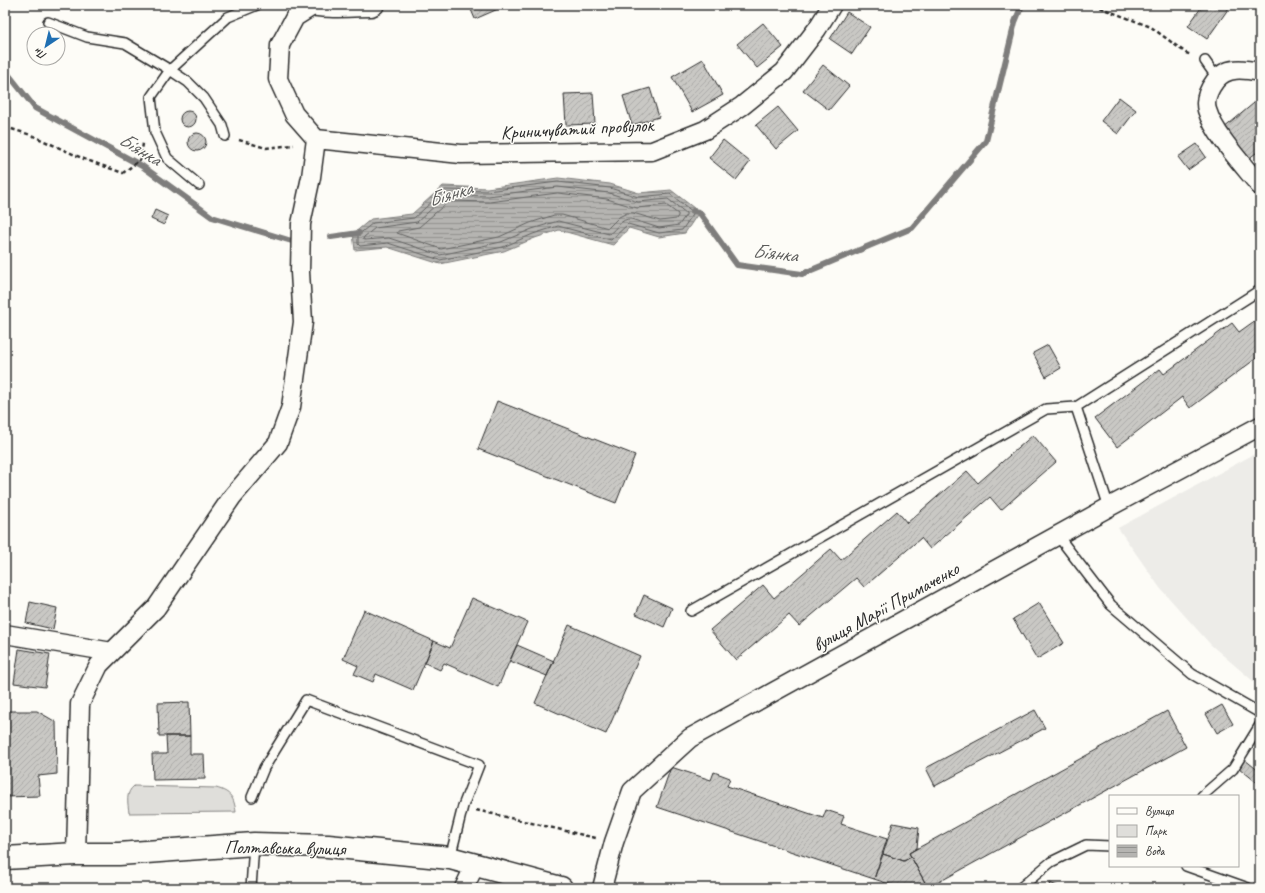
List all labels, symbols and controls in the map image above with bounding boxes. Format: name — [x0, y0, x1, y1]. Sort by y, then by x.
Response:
north arrow — [26, 26, 66, 66]
text: Пн — [31, 45, 49, 63]
street label: Криничуватий провулок — [500, 113, 656, 145]
water label: Біянка — [114, 127, 167, 172]
water label: Біянка — [425, 175, 477, 212]
water label: Біянка — [751, 238, 801, 268]
street label: вулиця Марії Примаченко — [809, 556, 965, 657]
legend — [1109, 795, 1239, 867]
text: Вулиця — [1145, 803, 1174, 819]
text: Парк — [1145, 823, 1168, 839]
street label: Полтавська вулиця — [224, 835, 347, 861]
text: Вода — [1145, 843, 1166, 859]

